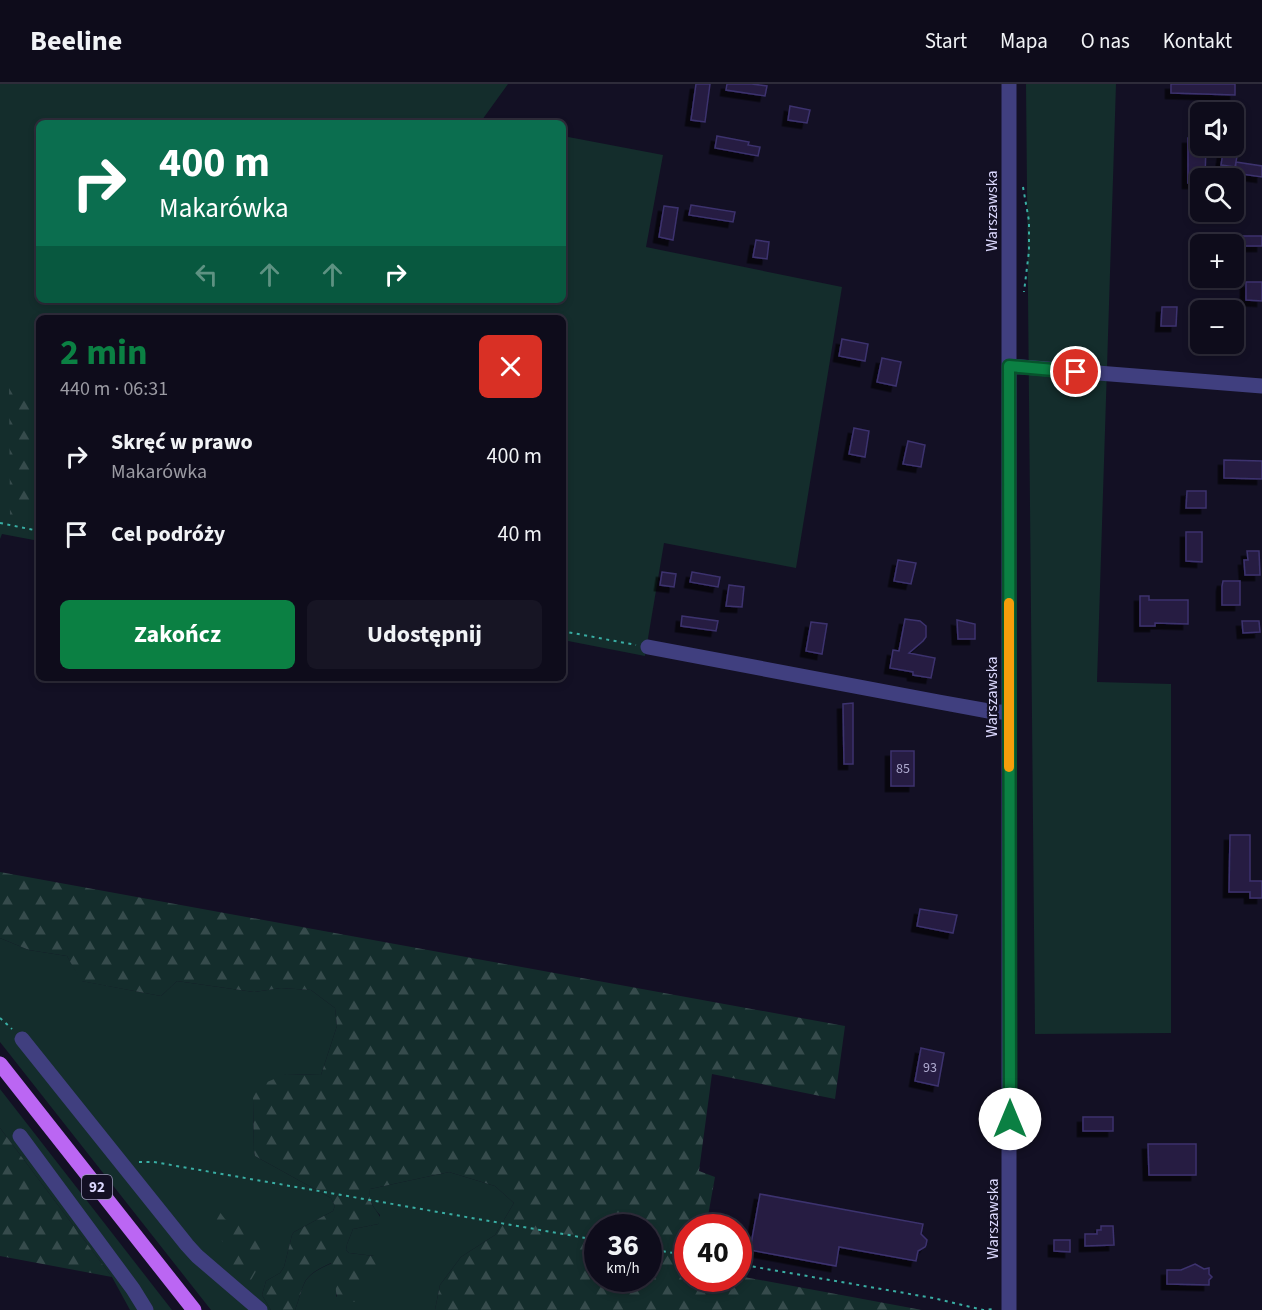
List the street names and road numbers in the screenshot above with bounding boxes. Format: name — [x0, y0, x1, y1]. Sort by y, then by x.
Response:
street label: Warszawska — [981, 170, 1003, 252]
street label: Warszawska — [981, 656, 1003, 738]
road number: 92 — [82, 1175, 112, 1199]
street label: Warszawska — [982, 1178, 1004, 1260]

